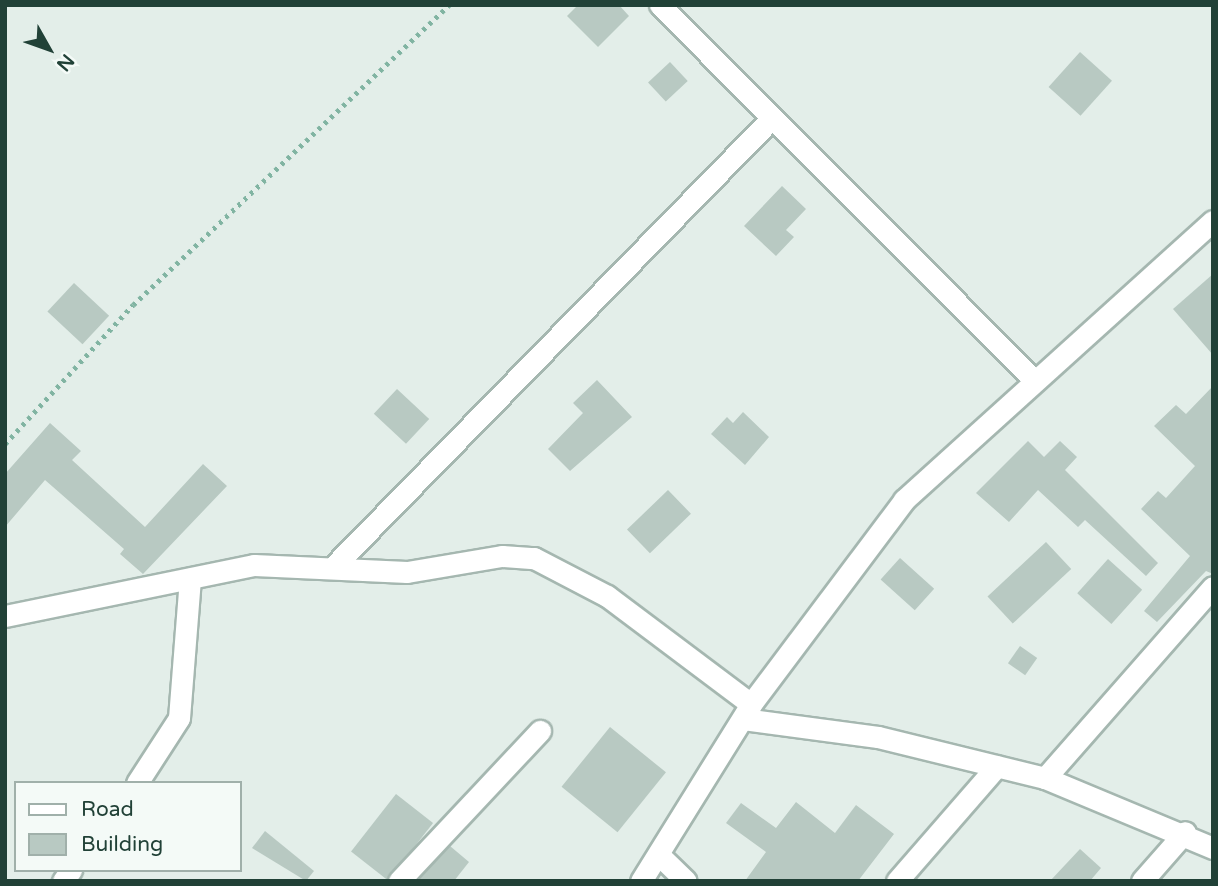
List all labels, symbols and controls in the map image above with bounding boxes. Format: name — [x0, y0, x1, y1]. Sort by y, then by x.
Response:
north arrow — [14, 14, 84, 84]
text: N — [52, 50, 78, 75]
legend — [14, 781, 242, 872]
text: Road — [81, 797, 134, 822]
text: Building — [81, 832, 163, 857]

